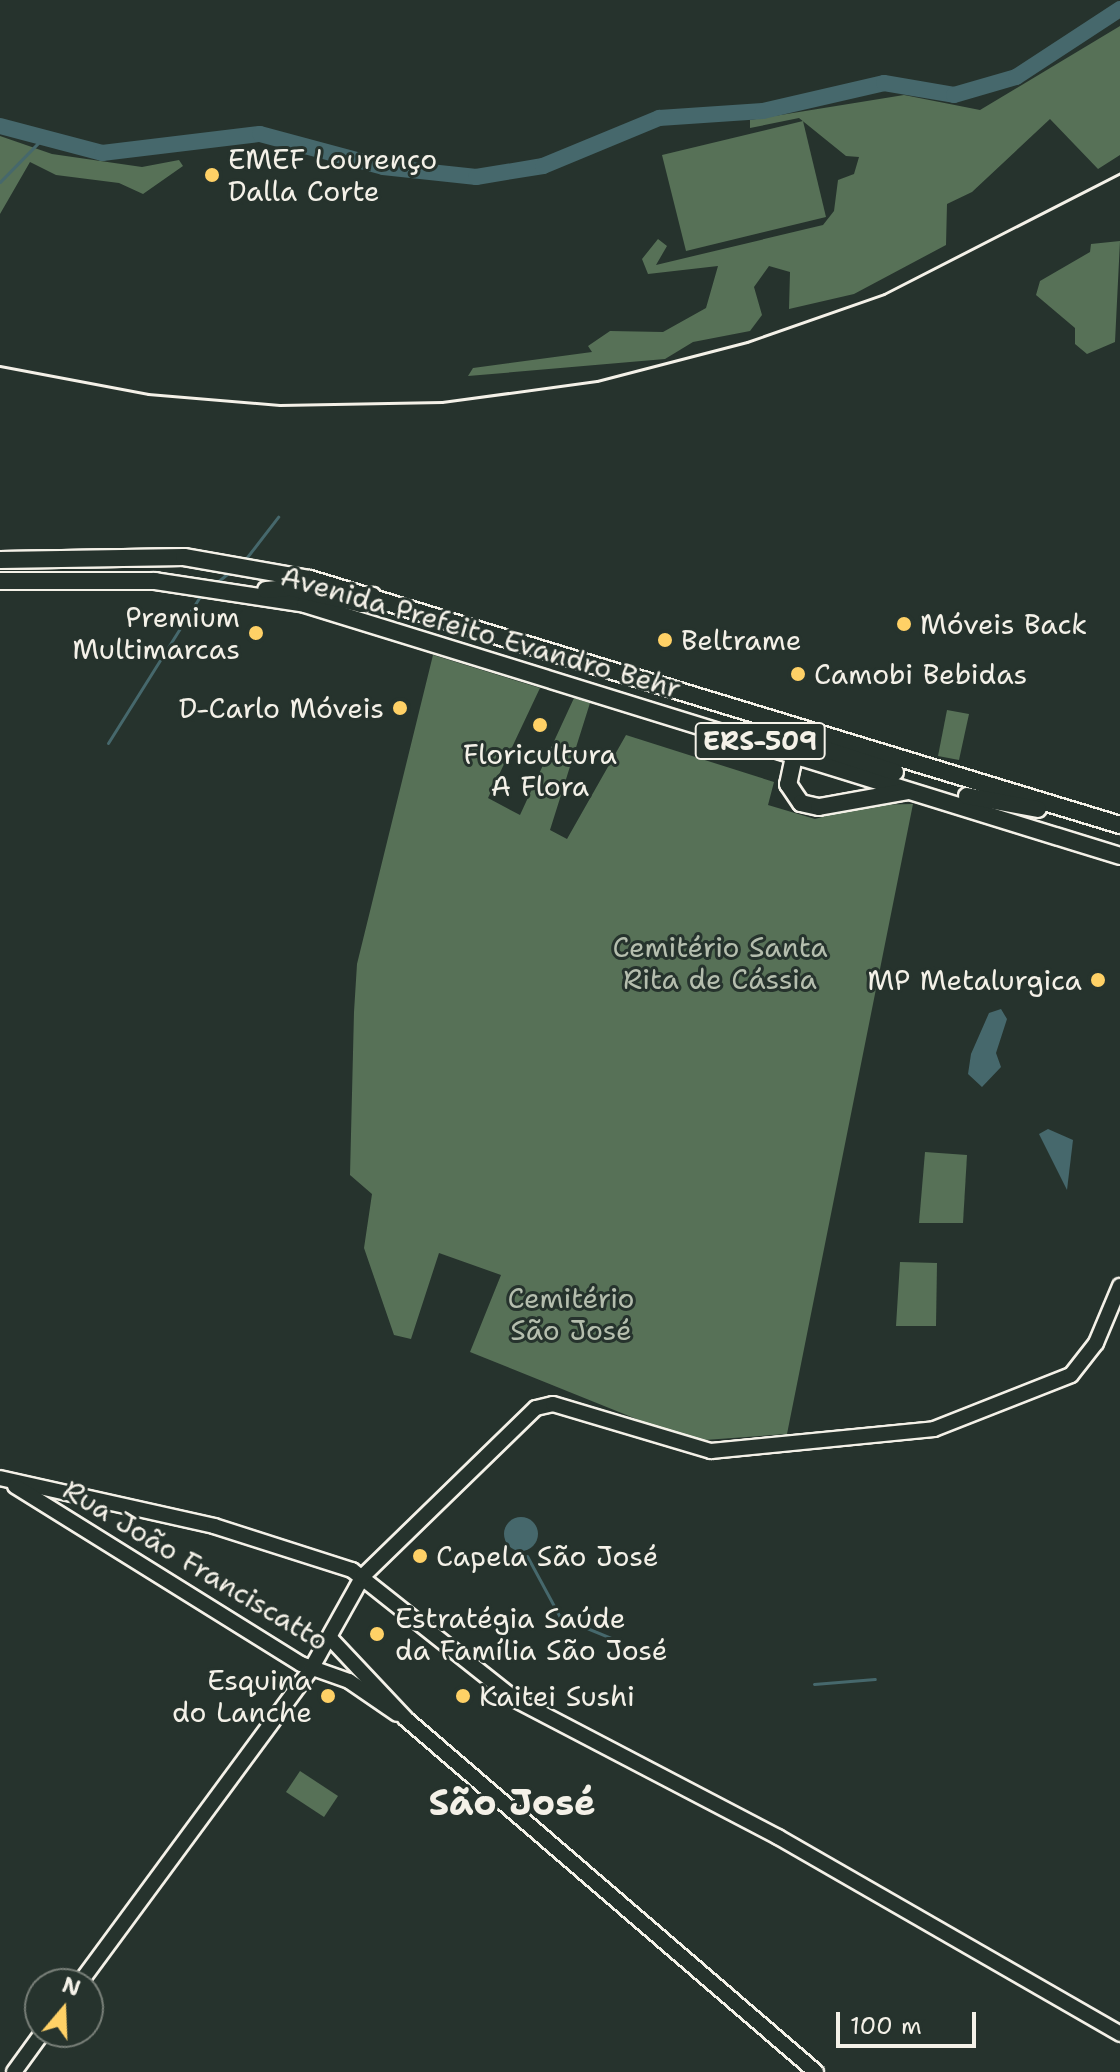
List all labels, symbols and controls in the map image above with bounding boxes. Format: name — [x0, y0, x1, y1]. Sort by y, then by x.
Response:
place label: EMEF Lourenço Dalla Corte — [228, 142, 437, 208]
marker: EMEF Lourenço Dalla Corte — [203, 166, 221, 184]
street label: Avenida Prefeito Evandro Behr — [277, 559, 685, 705]
place label: Premium Multimarcas — [72, 600, 240, 666]
place label: Móveis Back — [920, 607, 1087, 641]
marker: Móveis Back — [895, 615, 913, 633]
place label: Beltrame — [681, 623, 802, 657]
marker: Premium Multimarcas — [247, 624, 265, 642]
marker: Beltrame — [656, 631, 674, 649]
place label: Camobi Bebidas — [814, 657, 1027, 691]
marker: Camobi Bebidas — [789, 665, 807, 683]
place label: D-Carlo Móveis — [179, 691, 384, 725]
marker: D-Carlo Móveis — [391, 699, 409, 717]
marker: Floricultura A Flora — [531, 716, 549, 734]
road number: ERS-509 — [694, 719, 826, 763]
place label: Floricultura A Flora — [463, 737, 617, 803]
park label: Cemitério Santa Rita de Cássia — [612, 930, 828, 996]
place label: MP Metalurgica — [867, 963, 1082, 997]
marker: MP Metalurgica — [1089, 971, 1107, 989]
park label: Cemitério São José — [507, 1281, 635, 1347]
street label: Rua João Franciscatto — [57, 1472, 335, 1658]
place label: Capela São José — [436, 1539, 659, 1573]
marker: Capela São José — [411, 1547, 429, 1565]
place label: Estratégia Saúde da Família São José — [395, 1601, 668, 1667]
marker: Estratégia Saúde da Família São José — [366, 1623, 388, 1645]
place label: Esquina do Lanche — [172, 1663, 312, 1729]
place label: Kaitei Sushi — [479, 1679, 635, 1713]
marker: Esquina do Lanche — [319, 1687, 337, 1705]
marker: Kaitei Sushi — [454, 1687, 472, 1705]
district label: São José — [428, 1781, 596, 1825]
north arrow — [24, 1968, 104, 2048]
text: N — [58, 1970, 84, 2003]
scale bar — [840, 1996, 980, 2046]
text: 100 m — [850, 2010, 922, 2042]

